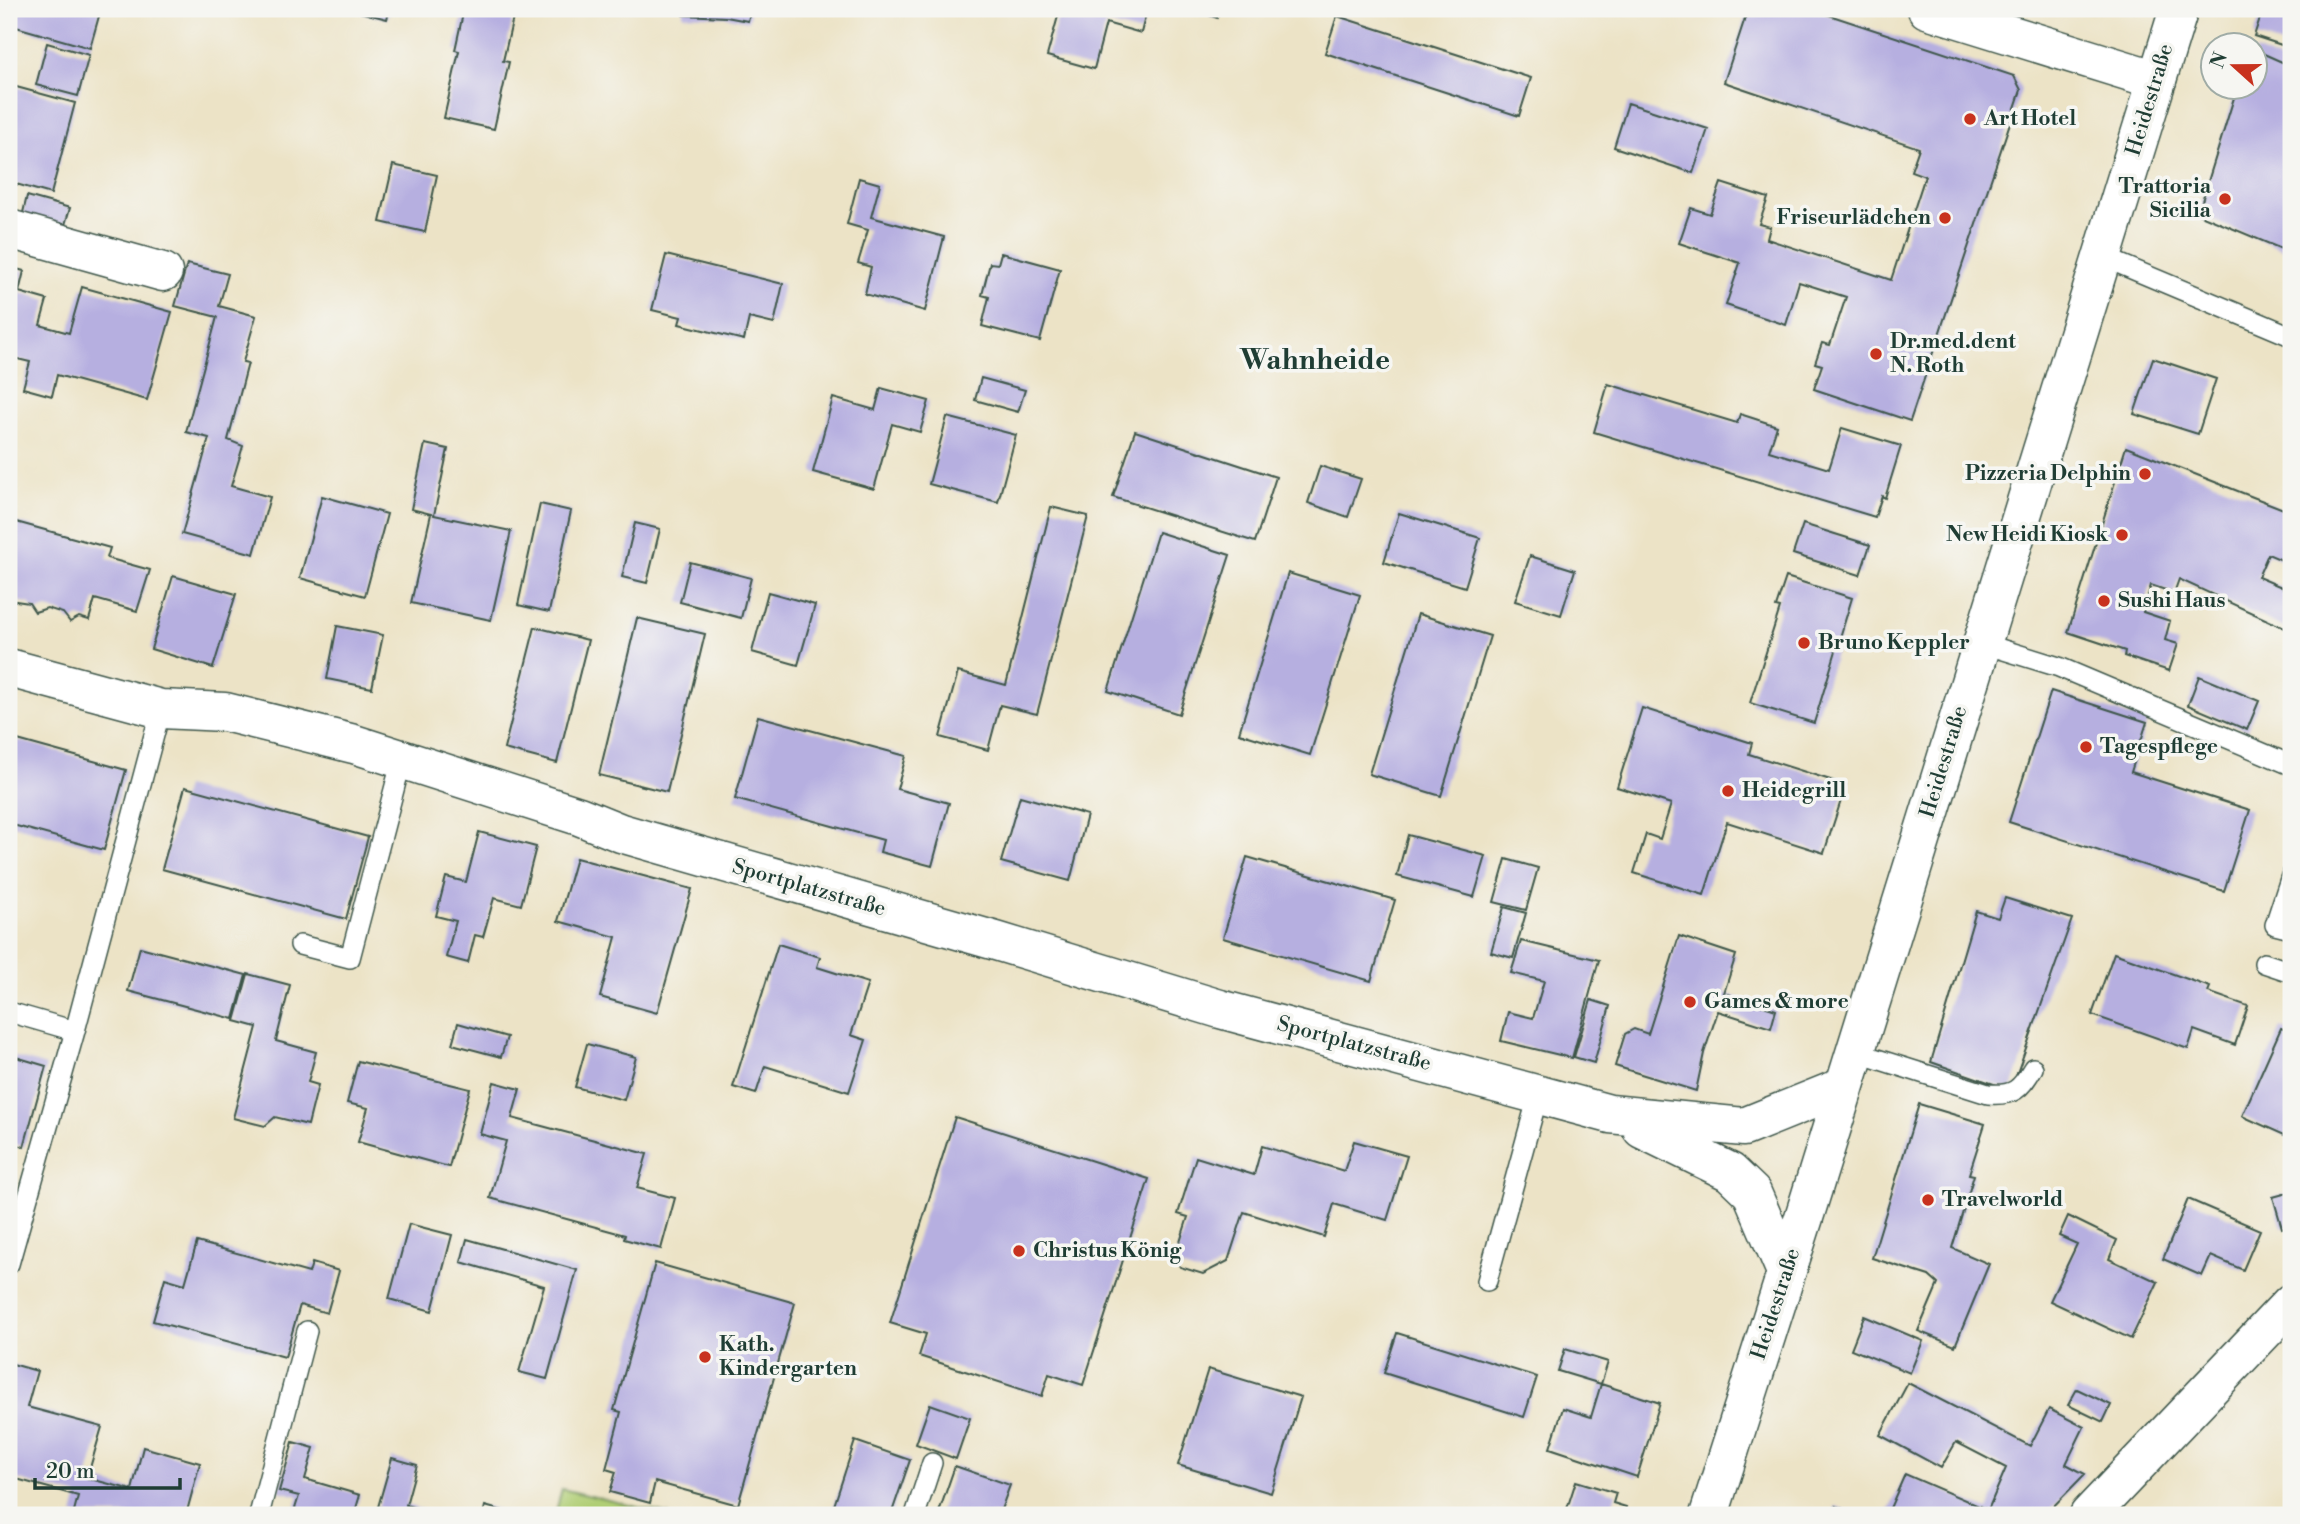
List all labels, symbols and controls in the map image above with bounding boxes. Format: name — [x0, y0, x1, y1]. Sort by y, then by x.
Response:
north arrow — [2198, 32, 2268, 102]
street label: Heidestraße — [2121, 41, 2179, 159]
text: N — [2205, 49, 2233, 72]
place label: Art Hotel — [1983, 106, 2076, 132]
marker: Art Hotel — [1962, 111, 1978, 127]
place label: Trattoria Sicilia — [2119, 174, 2212, 224]
marker: Trattoria Sicilia — [2217, 191, 2233, 207]
place label: Friseurlädchen — [1777, 205, 1931, 231]
marker: Friseurlädchen — [1937, 210, 1953, 226]
place label: Dr.med.dent N. Roth — [1890, 329, 2016, 379]
district label: Wahnheide — [1239, 343, 1390, 378]
marker: Dr.med.dent N. Roth — [1868, 346, 1884, 362]
place label: Pizzeria Delphin — [1965, 461, 2131, 487]
marker: Pizzeria Delphin — [2137, 466, 2153, 482]
place label: New Heidi Kiosk — [1946, 522, 2109, 548]
marker: New Heidi Kiosk — [2114, 527, 2130, 543]
place label: Sushi Haus — [2118, 588, 2225, 614]
marker: Sushi Haus — [2096, 593, 2112, 609]
place label: Bruno Keppler — [1818, 630, 1970, 656]
marker: Bruno Keppler — [1796, 635, 1812, 651]
street label: Heidestraße — [1915, 703, 1973, 821]
place label: Tagespflege — [2100, 734, 2218, 760]
marker: Tagespflege — [2078, 739, 2094, 755]
place label: Heidegrill — [1742, 778, 1846, 804]
marker: Heidegrill — [1720, 783, 1736, 799]
street label: Sportplatzstraße — [729, 854, 889, 922]
place label: Games & more — [1704, 989, 1849, 1015]
marker: Games & more — [1682, 994, 1698, 1010]
street label: Sportplatzstraße — [1274, 1011, 1434, 1077]
place label: Travelworld — [1942, 1187, 2063, 1213]
marker: Travelworld — [1920, 1192, 1936, 1208]
place label: Christus König — [1033, 1238, 1182, 1264]
marker: Christus König — [1011, 1243, 1027, 1259]
street label: Heidestraße — [1746, 1245, 1806, 1363]
place label: Kath. Kindergarten — [719, 1332, 857, 1382]
marker: Kath. Kindergarten — [697, 1349, 713, 1365]
scale bar — [35, 1447, 180, 1491]
text: 20 m — [46, 1459, 95, 1485]

